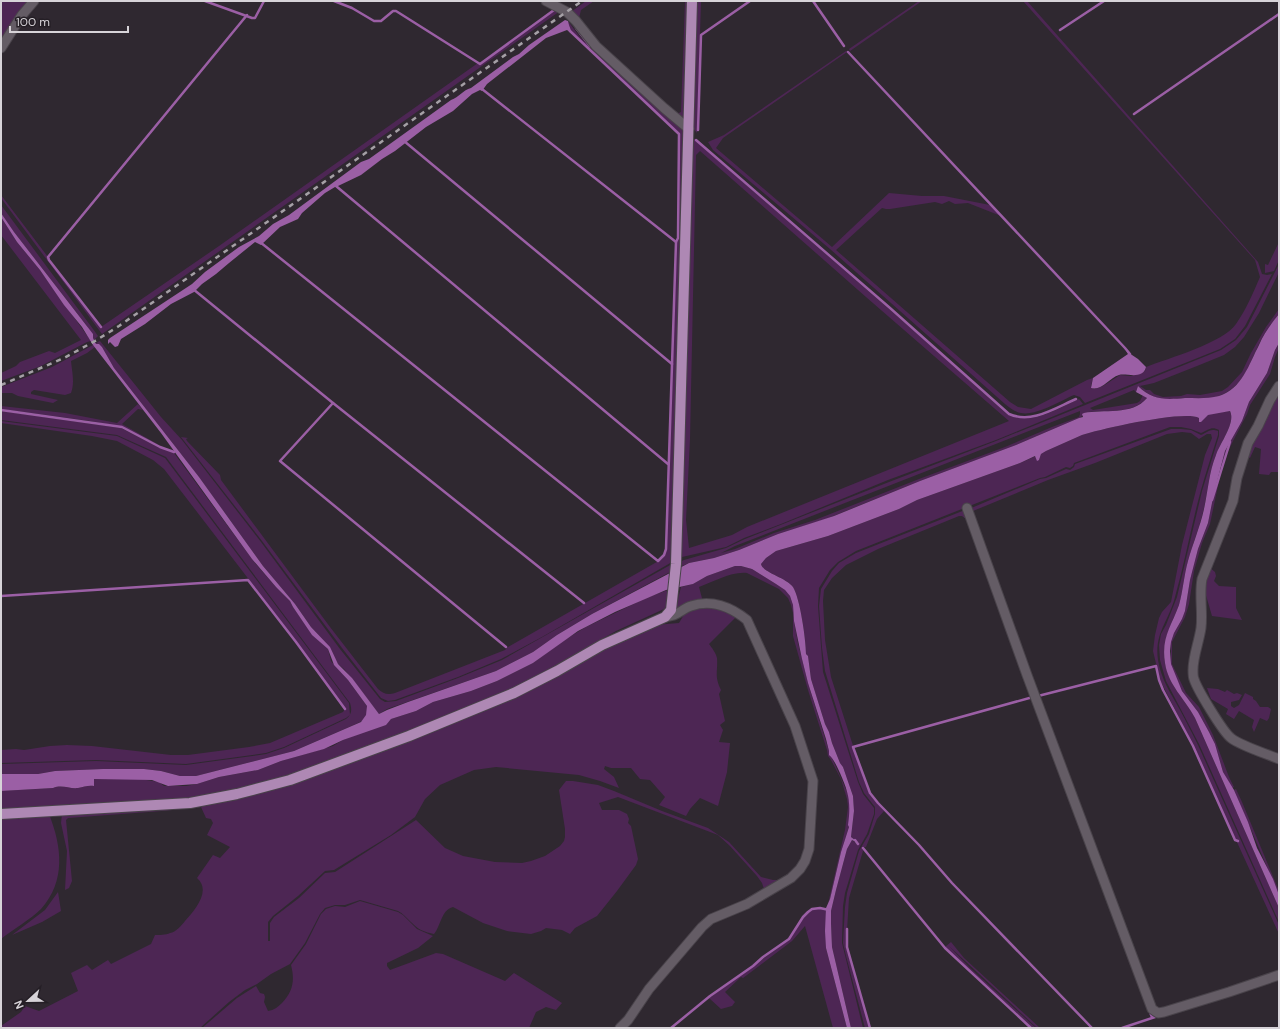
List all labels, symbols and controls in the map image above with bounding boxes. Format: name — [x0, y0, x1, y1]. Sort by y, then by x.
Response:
scale bar — [10, 8, 128, 34]
text: 100 m — [16, 14, 50, 30]
north arrow — [8, 981, 48, 1021]
text: N — [11, 998, 27, 1011]

